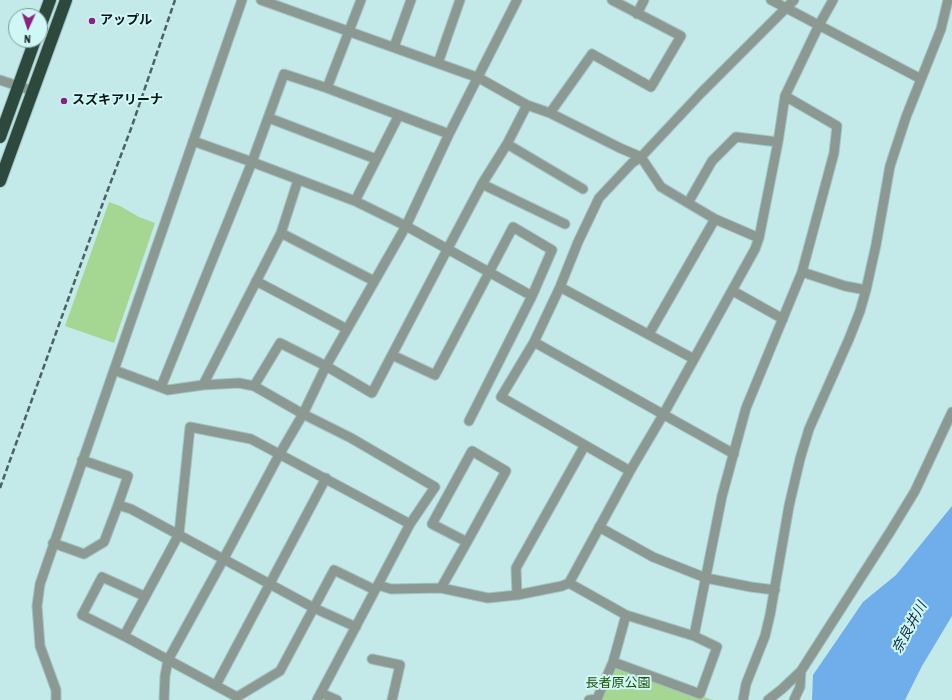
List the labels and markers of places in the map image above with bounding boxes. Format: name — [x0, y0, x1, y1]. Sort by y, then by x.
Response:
place label: アップル — [100, 13, 152, 29]
marker: アップル — [87, 16, 97, 26]
place label: スズキアリーナ — [72, 93, 163, 109]
marker: スズキアリーナ — [59, 96, 69, 106]

